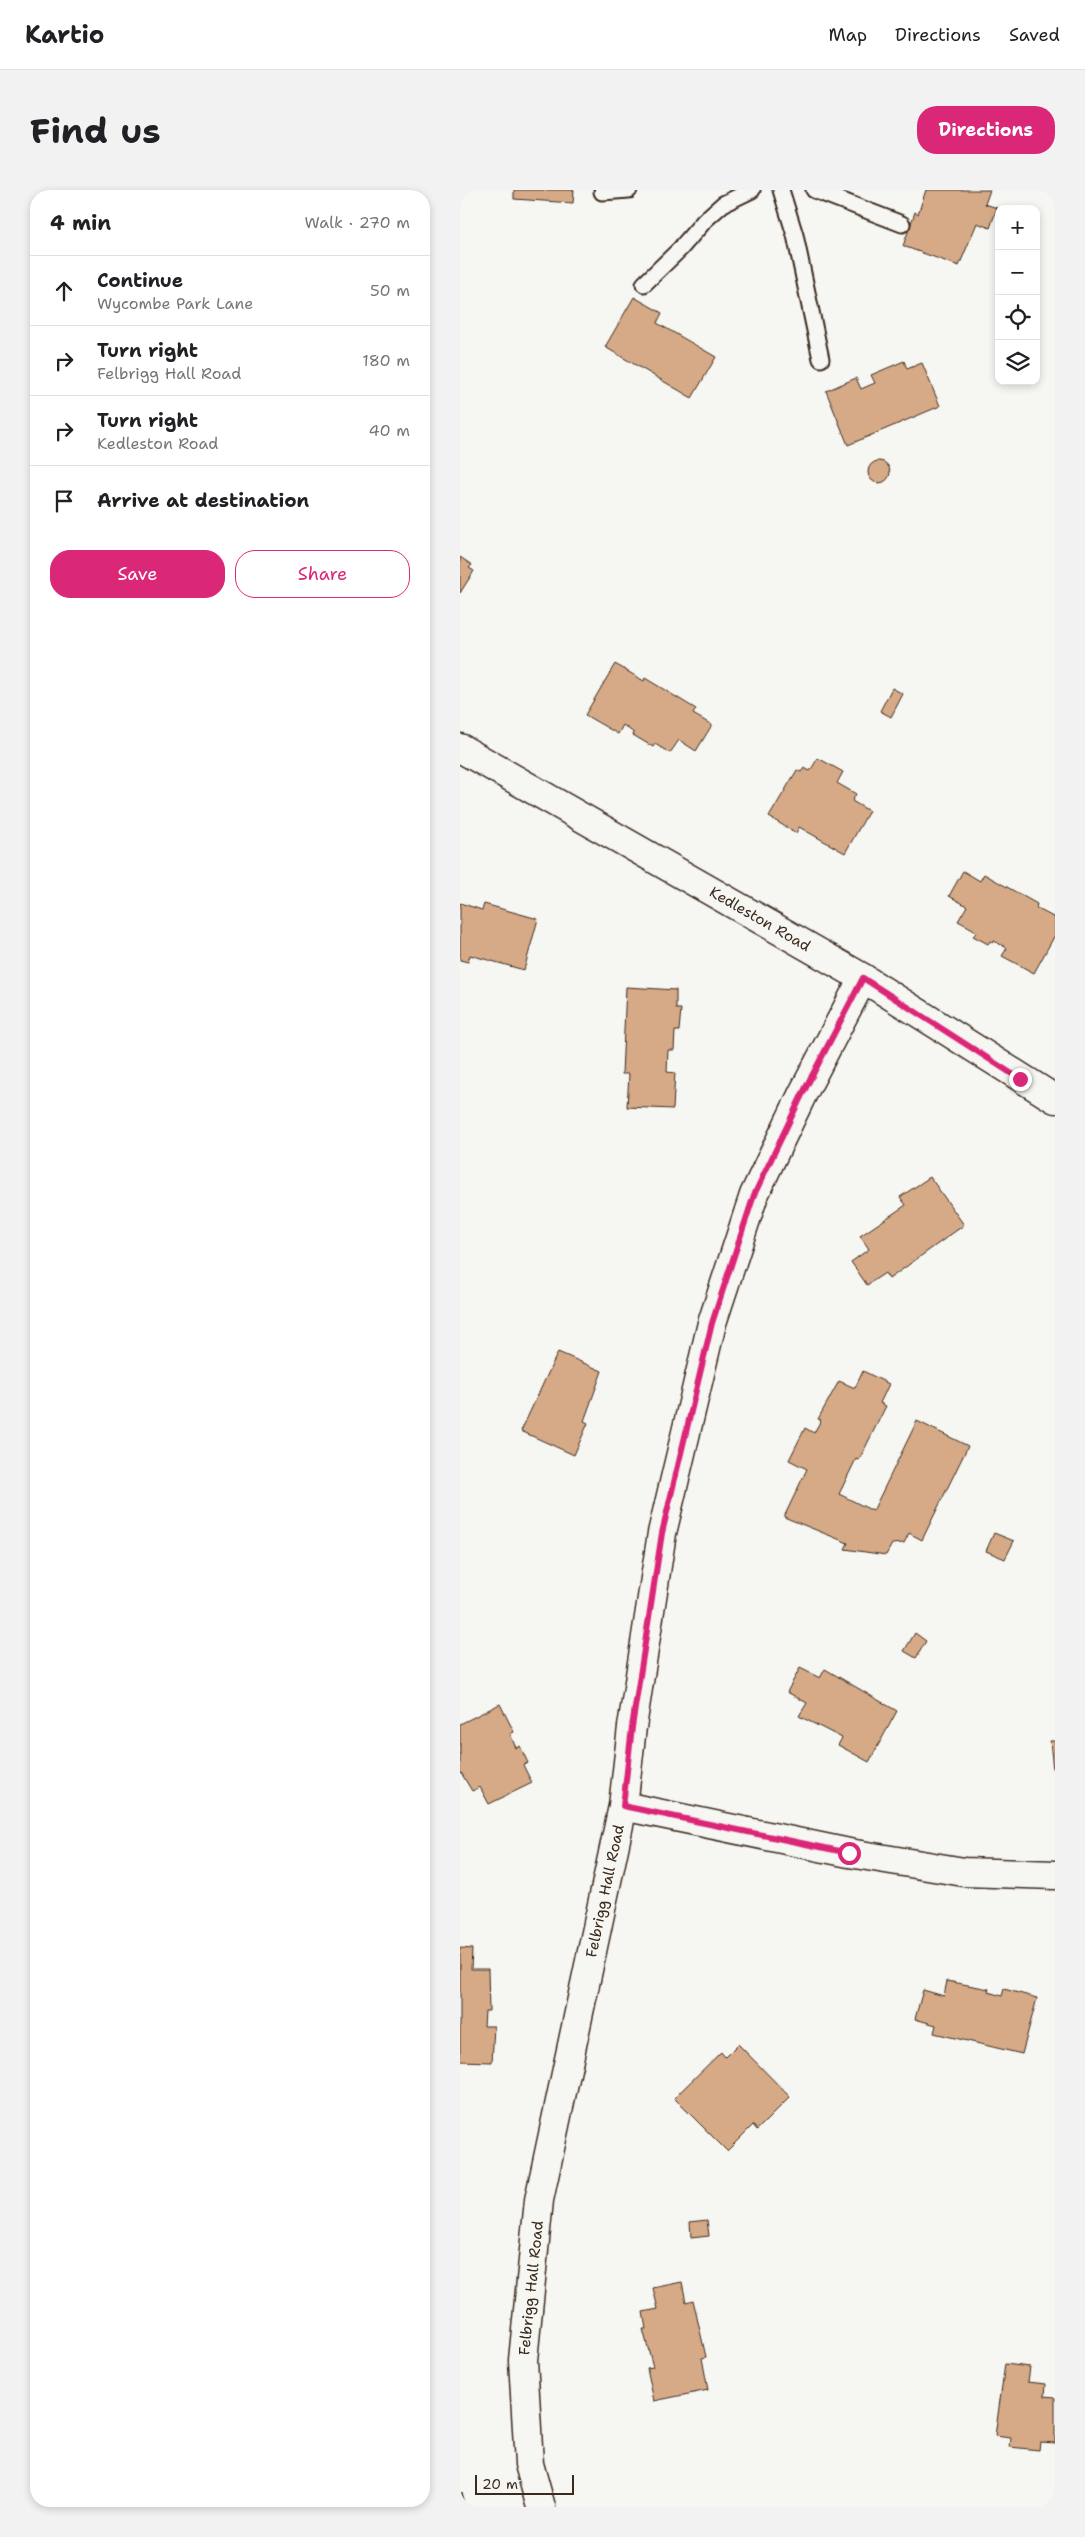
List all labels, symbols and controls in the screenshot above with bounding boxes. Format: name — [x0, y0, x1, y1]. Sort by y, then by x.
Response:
text: Kartio — [25, 19, 104, 51]
text: Map — [829, 23, 867, 47]
text: Directions — [895, 23, 981, 47]
text: Saved — [1009, 23, 1060, 47]
button: Directions — [917, 106, 1055, 154]
text: Find us — [30, 107, 161, 154]
map controls — [995, 205, 1040, 385]
button: + — [995, 205, 1040, 250]
text: 4 min — [50, 209, 111, 237]
text: Walk · 270 m — [305, 212, 410, 233]
button: − — [995, 250, 1040, 295]
text: Continue — [97, 268, 183, 293]
icon: ahead — [50, 277, 78, 305]
text: 50 m — [370, 280, 410, 301]
text: Wycombe Park Lane — [97, 293, 253, 314]
button: locate — [995, 295, 1040, 340]
text: Turn right — [97, 338, 198, 363]
button: layers — [995, 340, 1040, 385]
icon: right — [50, 347, 78, 375]
text: 180 m — [362, 350, 410, 371]
text: Felbrigg Hall Road — [97, 363, 241, 384]
text: Turn right — [97, 408, 198, 433]
icon: right — [50, 417, 78, 445]
text: 40 m — [368, 420, 410, 441]
text: Kedleston Road — [97, 433, 218, 454]
icon: arrive — [50, 487, 78, 515]
text: Arrive at destination — [97, 488, 309, 513]
button: Save — [50, 550, 225, 598]
button: Share — [235, 550, 410, 598]
street label: Kedleston Road — [706, 882, 815, 956]
route end — [1009, 1068, 1032, 1091]
street label: Felbrigg Hall Road — [581, 1822, 629, 1959]
route start — [838, 1842, 861, 1865]
street label: Felbrigg Hall Road — [514, 2219, 548, 2356]
scale bar — [475, 2472, 574, 2495]
text: 20 m — [482, 2475, 518, 2493]

